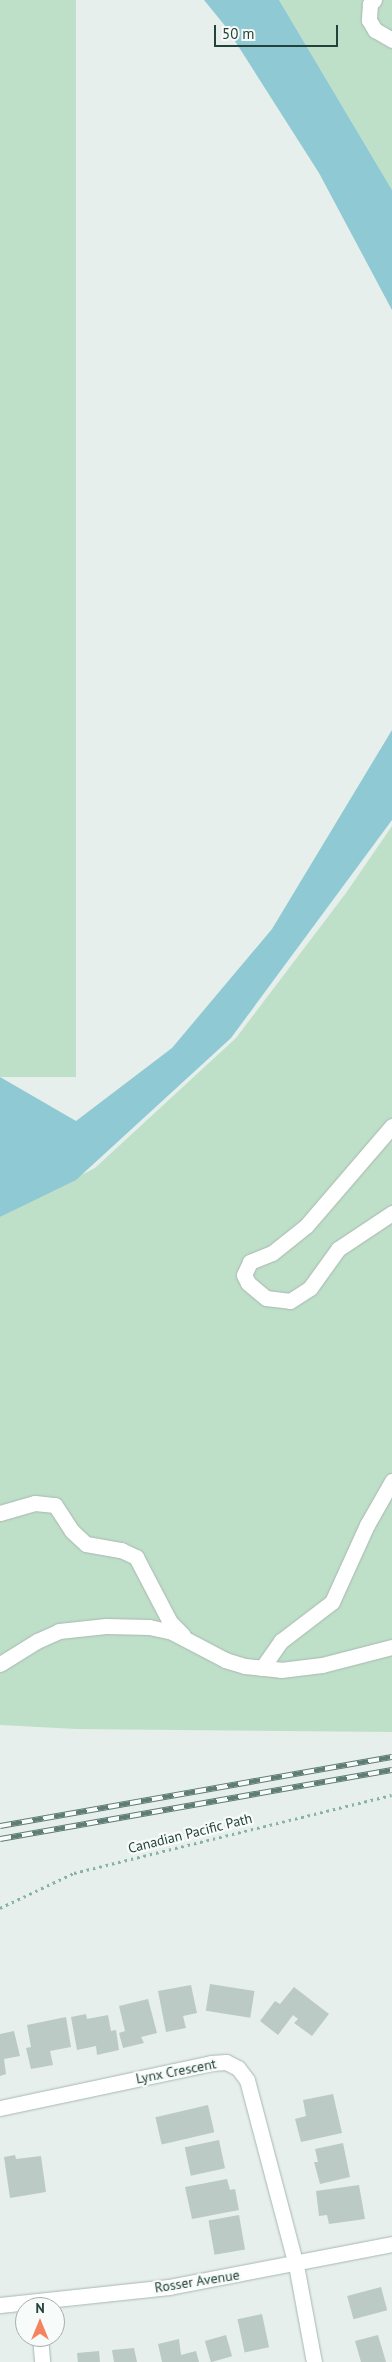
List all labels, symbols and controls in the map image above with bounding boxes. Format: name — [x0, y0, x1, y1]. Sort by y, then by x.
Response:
scale bar — [217, 15, 341, 47]
text: 50 m — [222, 24, 255, 43]
street label: Canadian Pacific Path — [126, 1809, 254, 1857]
street label: Lynx Crescent — [134, 2055, 218, 2087]
street label: Rosser Avenue — [153, 2266, 241, 2296]
north arrow — [15, 2297, 65, 2347]
text: N — [35, 2299, 45, 2317]

